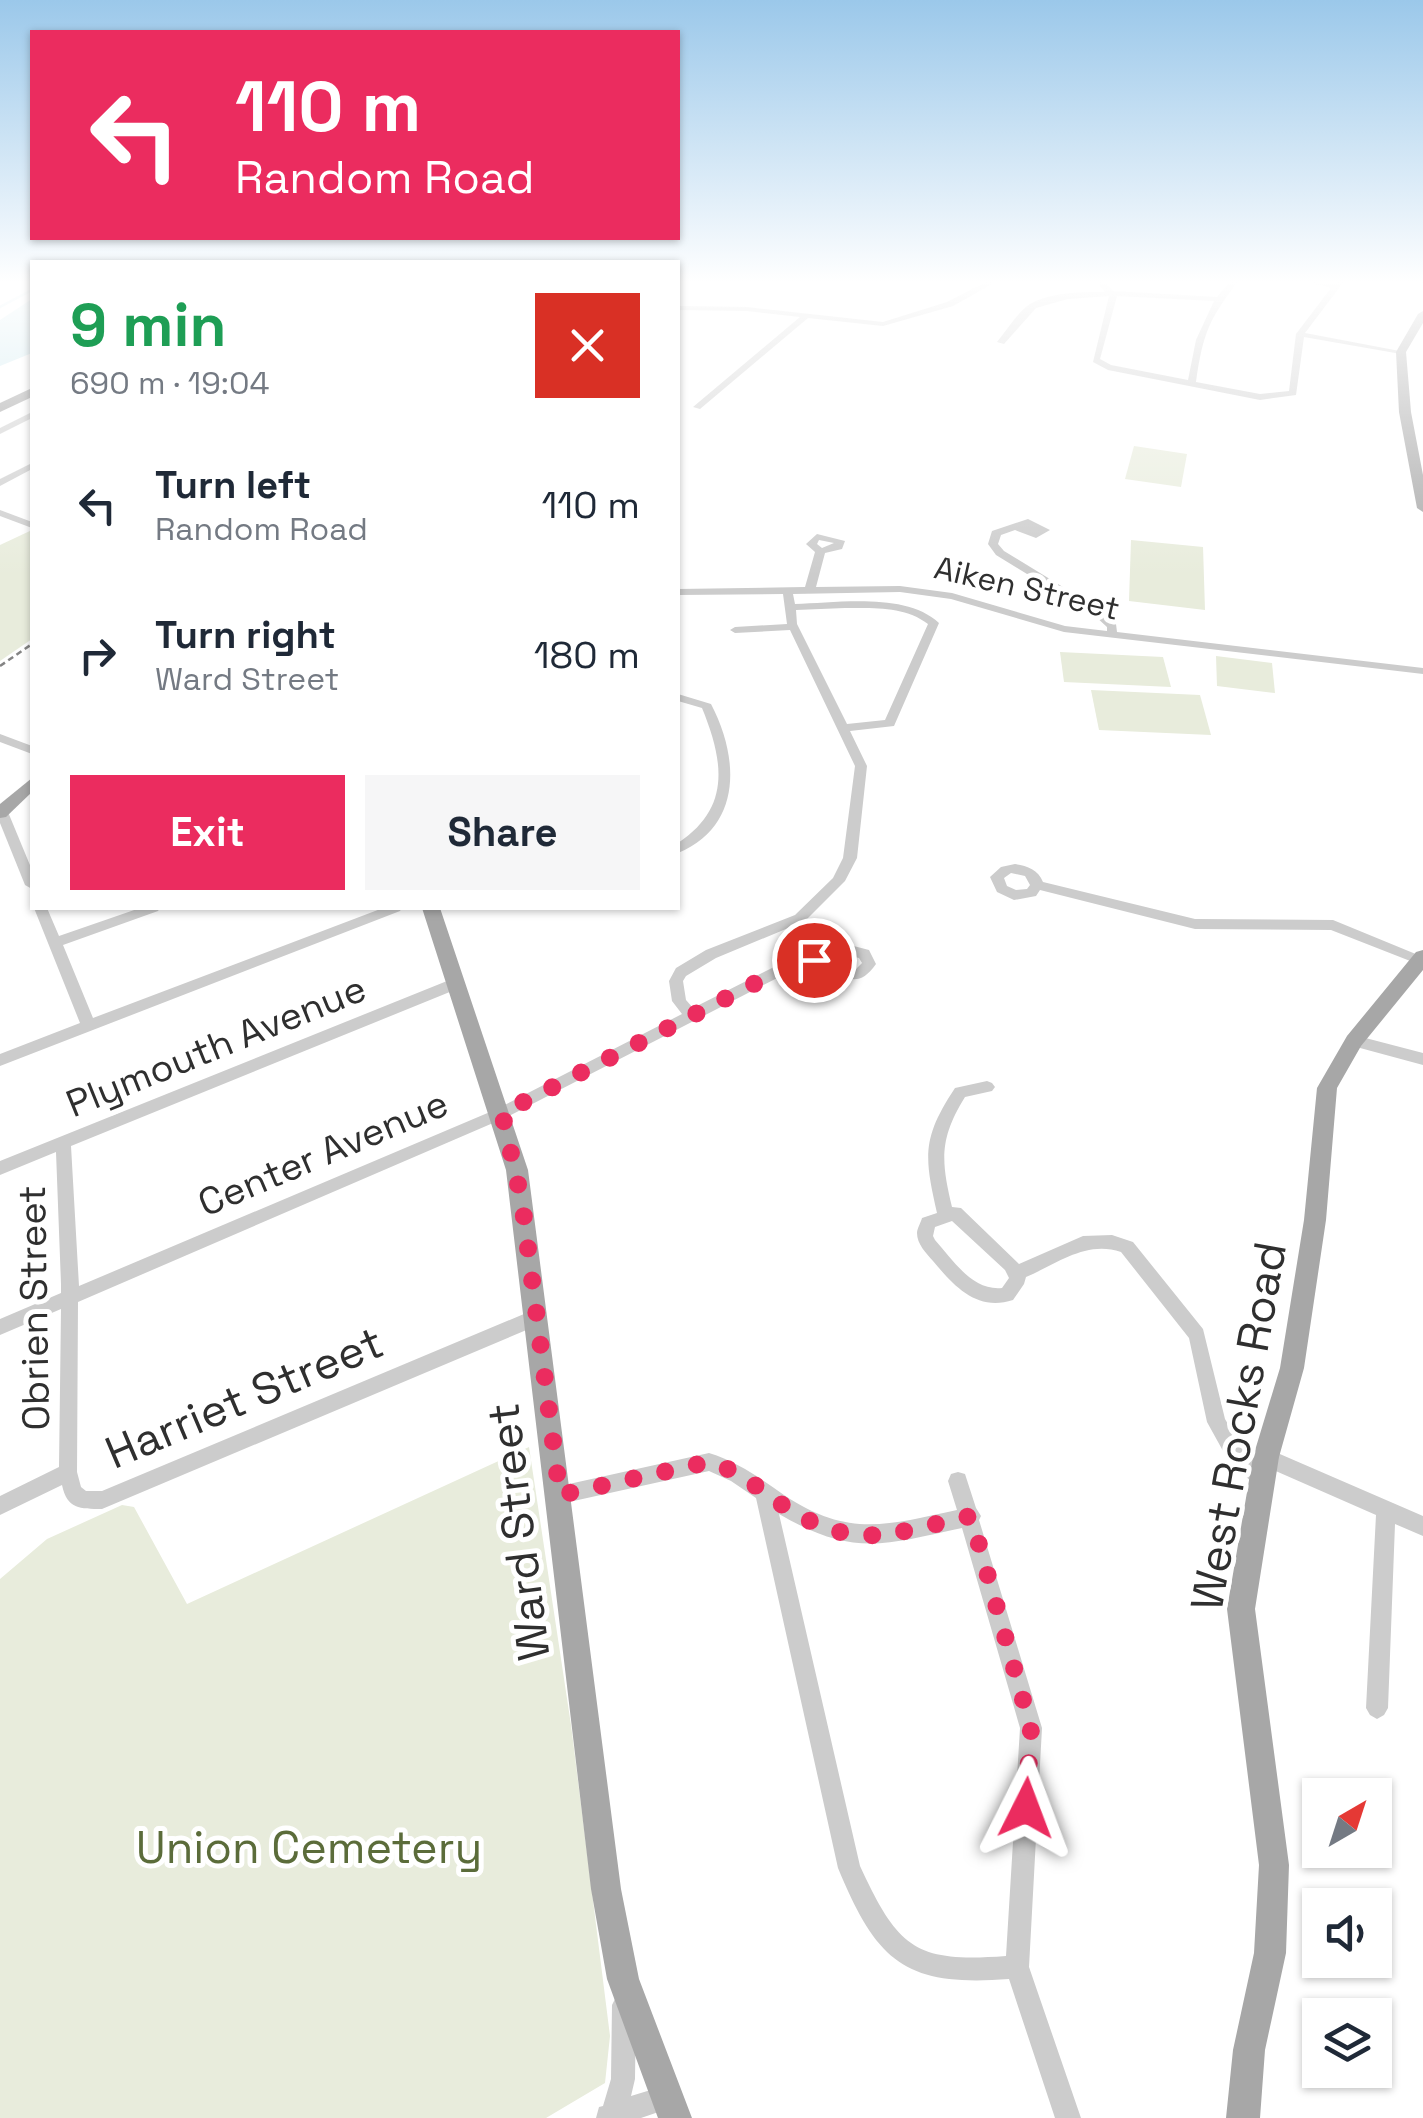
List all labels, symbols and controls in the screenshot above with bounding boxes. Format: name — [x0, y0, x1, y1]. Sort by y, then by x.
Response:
text: 110 m — [235, 62, 421, 151]
icon: left — [70, 70, 200, 200]
text: Random Road — [235, 149, 534, 206]
text: 9 min — [70, 287, 226, 364]
button: close — [535, 293, 640, 398]
text: 690 m · 19:04 — [70, 363, 269, 403]
text: Turn left — [155, 461, 311, 509]
icon: left — [70, 478, 125, 533]
text: 110 m — [541, 481, 640, 529]
text: Random Road — [155, 509, 368, 549]
street label: Aiken Street — [930, 547, 1124, 629]
text: Turn right — [155, 611, 336, 659]
icon: right — [70, 628, 125, 683]
text: 180 m — [534, 631, 640, 679]
text: Ward Street — [155, 659, 339, 699]
button: Exit — [70, 775, 345, 890]
button: Share — [365, 775, 640, 890]
pin — [772, 918, 857, 1003]
icon: arrive — [787, 933, 842, 988]
street label: Plymouth Avenue — [59, 964, 373, 1128]
street label: Center Avenue — [191, 1079, 455, 1227]
street label: Obrien Street — [8, 1185, 60, 1431]
street label: West Rocks Road — [1178, 1237, 1299, 1615]
street label: Harriet Street — [97, 1313, 392, 1482]
street label: Ward Street — [474, 1400, 563, 1664]
position arrow — [974, 1756, 1078, 1860]
north arrow — [1302, 1778, 1392, 1868]
map controls — [1302, 1778, 1392, 2088]
park label: Union Cemetery — [136, 1819, 482, 1876]
button: sound — [1302, 1888, 1392, 1978]
button: layers — [1302, 1998, 1392, 2088]

